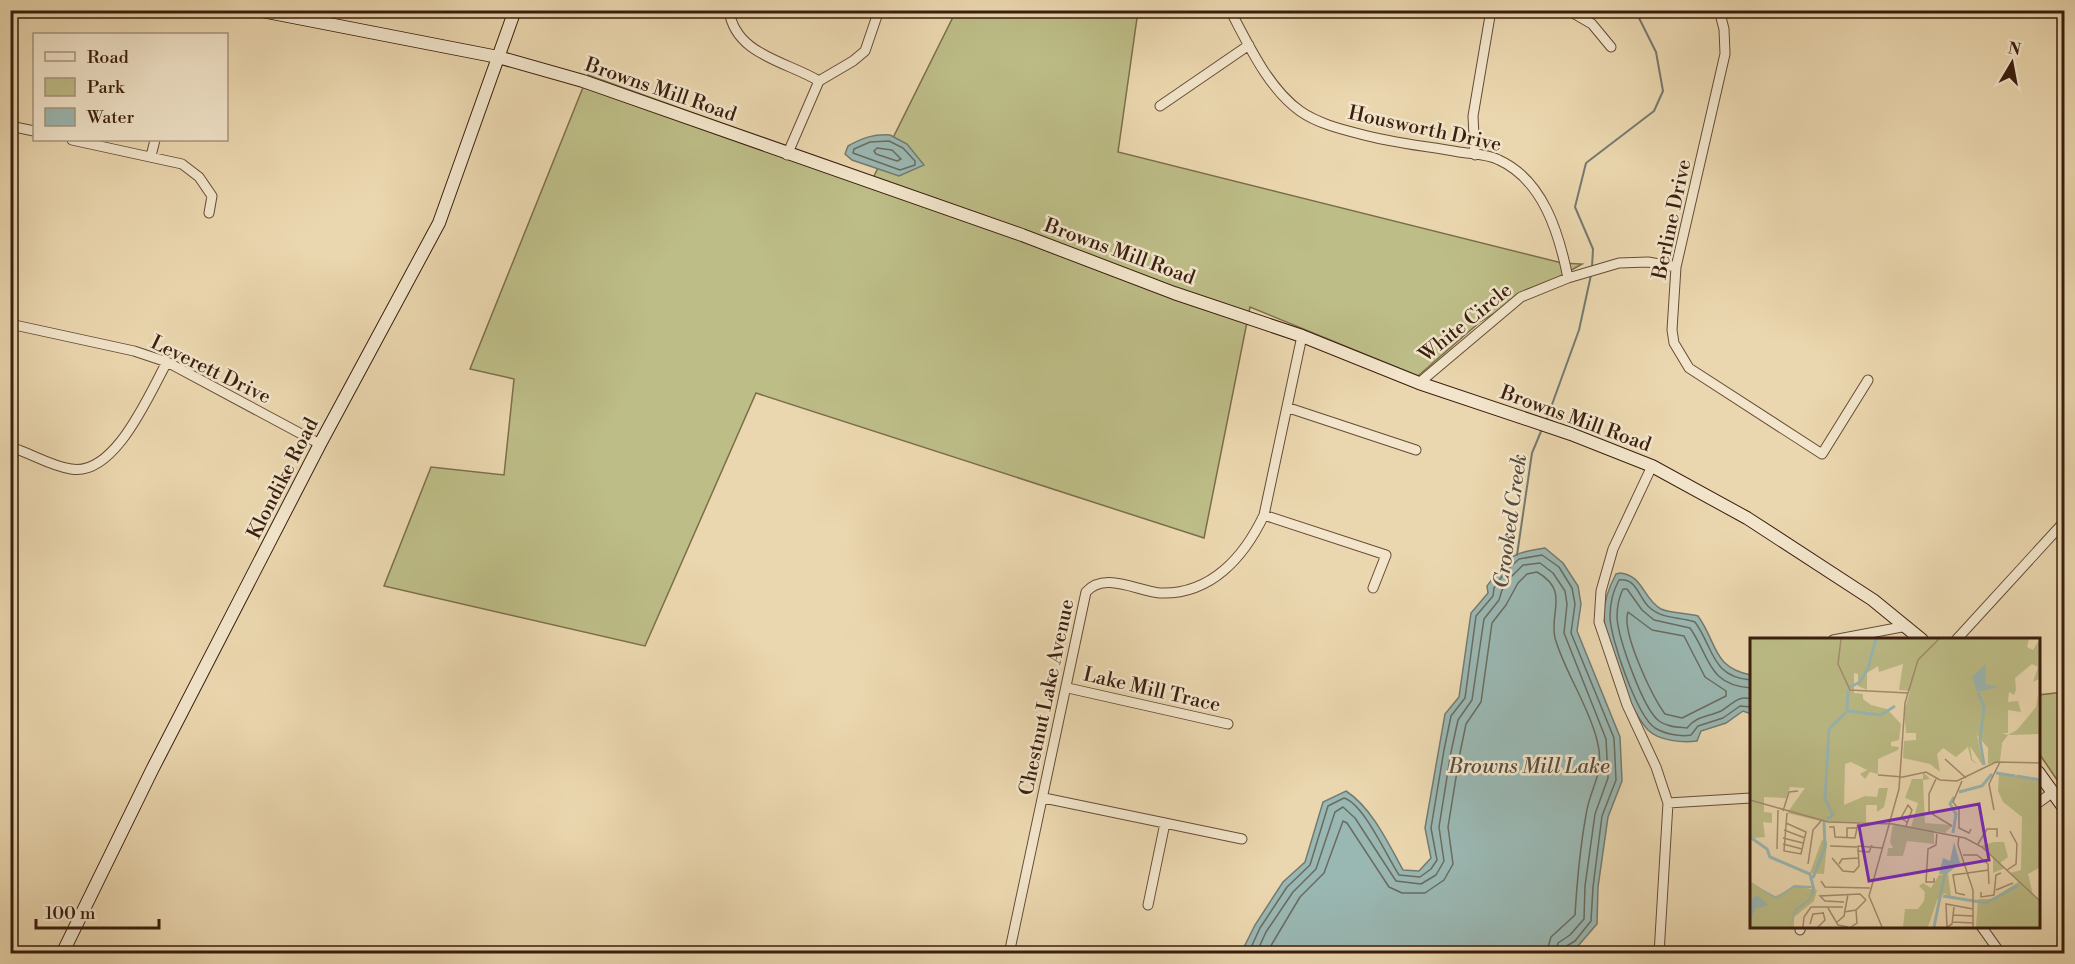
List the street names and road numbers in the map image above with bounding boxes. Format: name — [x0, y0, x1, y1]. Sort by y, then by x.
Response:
street label: Browns Mill Road — [581, 52, 740, 128]
street label: Housworth Drive — [1346, 101, 1504, 158]
street label: Berline Drive — [1647, 157, 1697, 283]
street label: Browns Mill Road — [1040, 213, 1199, 291]
street label: White Circle — [1414, 278, 1517, 369]
street label: Leverett Drive — [146, 330, 275, 410]
street label: Browns Mill Road — [1496, 380, 1655, 458]
street label: Klondike Road — [242, 413, 325, 543]
street label: Chestnut Lake Avenue — [1014, 597, 1080, 798]
street label: Lake Mill Trace — [1081, 663, 1223, 718]

